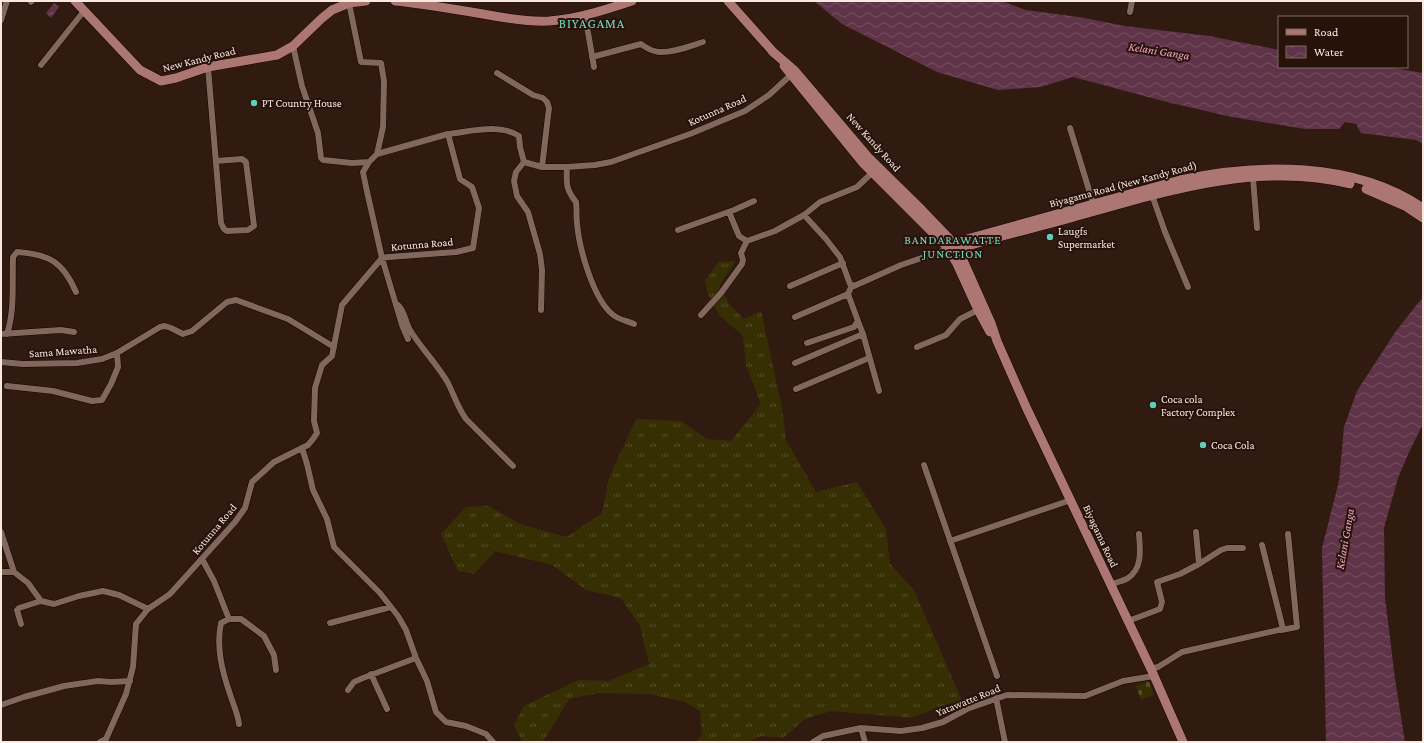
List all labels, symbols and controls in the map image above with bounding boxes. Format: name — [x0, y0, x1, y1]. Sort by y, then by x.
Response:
district label: BIYAGAMA — [559, 16, 625, 31]
legend — [1278, 16, 1408, 68]
text: Road — [1314, 25, 1339, 39]
water label: Kelani Ganga — [1127, 39, 1191, 63]
street label: New Kandy Road — [161, 44, 237, 75]
text: Water — [1314, 45, 1344, 59]
street label: Kotunna Road — [686, 92, 748, 128]
place label: PT Country House — [262, 97, 342, 110]
marker: PT Country House — [249, 98, 259, 108]
street label: New Kandy Road — [844, 110, 904, 175]
street label: Biyagama Road (New Kandy Road) — [1048, 159, 1198, 210]
place label: Laugfs Supermarket — [1058, 225, 1115, 251]
marker: Laugfs Supermarket — [1045, 232, 1055, 242]
district label: BANDARAWATTE JUNCTION — [904, 233, 1002, 261]
street label: Kotunna Road — [390, 235, 454, 253]
street label: Sama Mawatha — [29, 343, 97, 359]
place label: Coca cola Factory Complex — [1161, 393, 1235, 419]
marker: Coca cola Factory Complex — [1148, 400, 1158, 410]
place label: Coca Cola — [1211, 439, 1254, 451]
marker: Coca Cola — [1198, 440, 1208, 450]
street label: Kotunna Road — [189, 501, 239, 557]
street label: Biyagama Road — [1080, 503, 1121, 570]
water label: Kelani Ganga — [1333, 507, 1357, 571]
street label: Yatawatte Road — [934, 682, 1002, 718]

